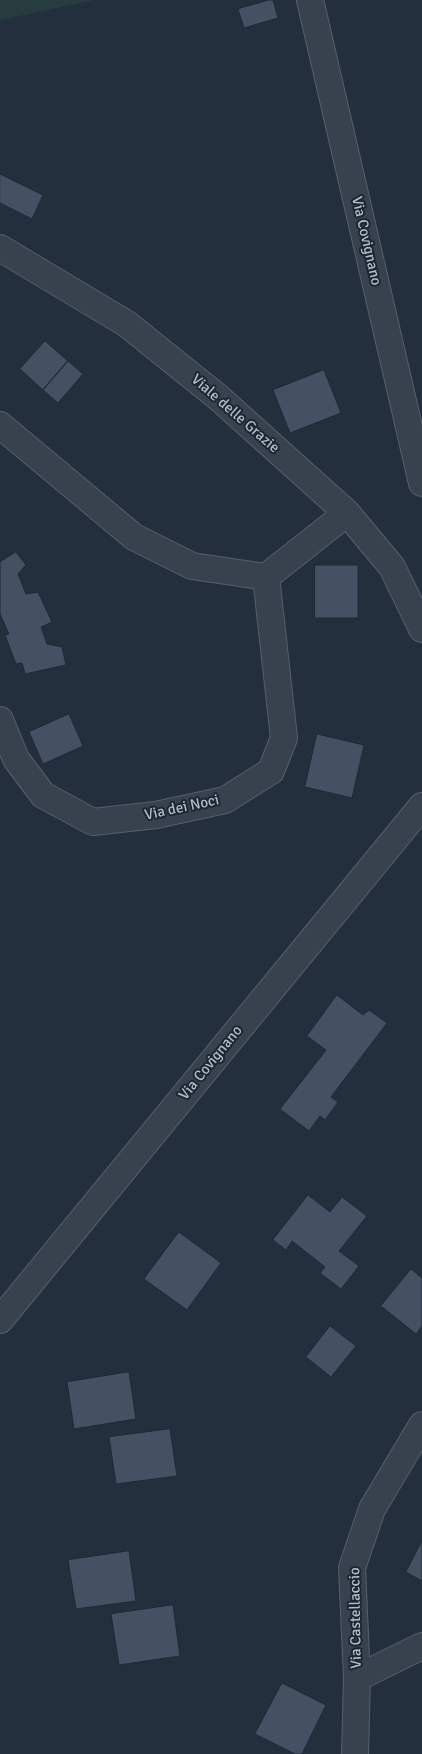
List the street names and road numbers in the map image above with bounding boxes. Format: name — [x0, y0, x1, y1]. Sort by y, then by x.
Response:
street label: Via Covignano — [347, 195, 385, 287]
street label: Viale delle Grazie — [187, 371, 283, 457]
street label: Via dei Noci — [143, 791, 221, 825]
street label: Via Covignano — [176, 1022, 246, 1104]
street label: Via Castellaccio — [346, 1567, 366, 1669]

